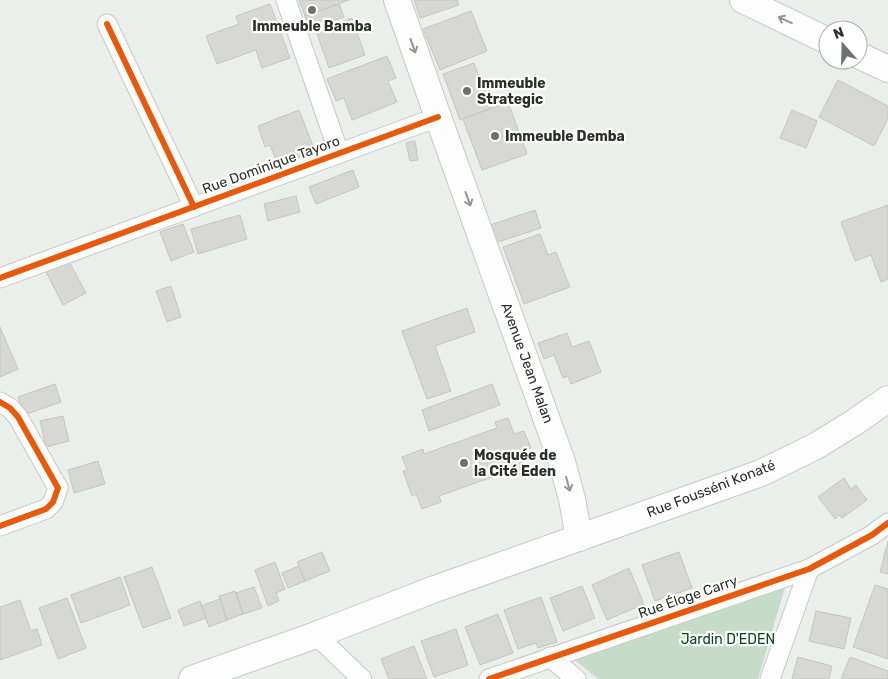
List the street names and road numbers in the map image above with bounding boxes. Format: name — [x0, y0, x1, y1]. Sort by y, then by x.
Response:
street label: Rue Dominique Tayoro — [200, 132, 342, 198]
street label: Avenue Jean Malan — [497, 300, 557, 426]
street label: Rue Fousséni Konaté — [644, 457, 778, 521]
street label: Rue Éloge Carry — [636, 571, 740, 622]

